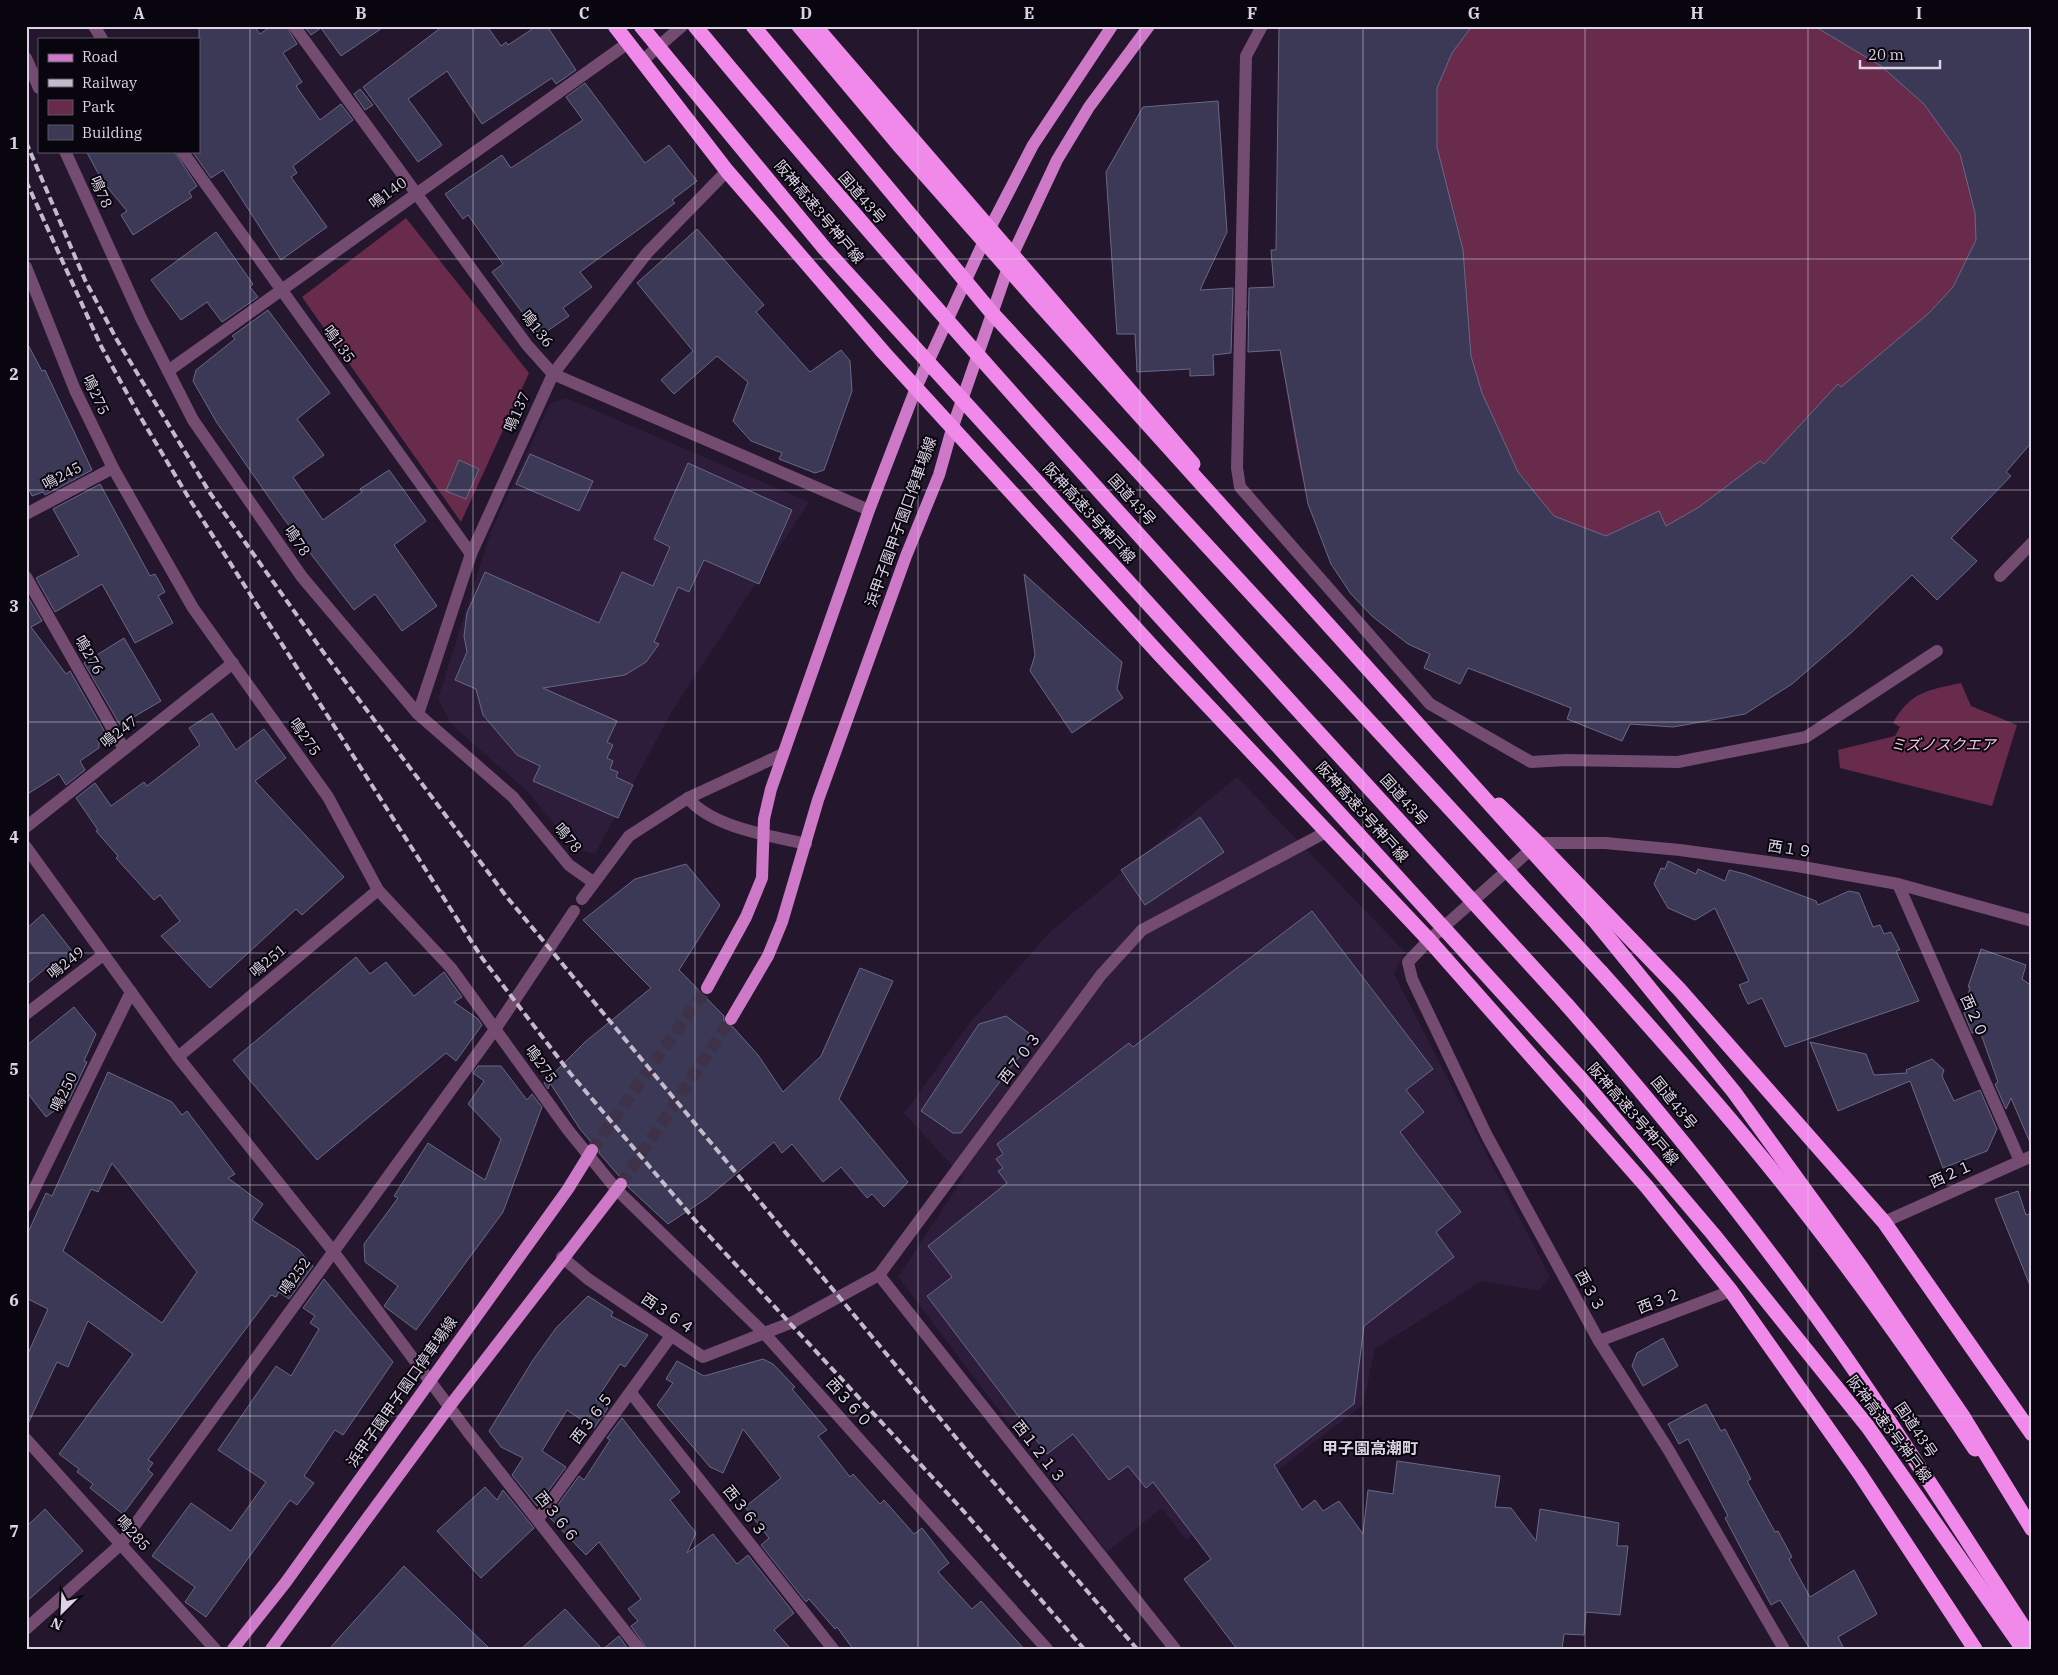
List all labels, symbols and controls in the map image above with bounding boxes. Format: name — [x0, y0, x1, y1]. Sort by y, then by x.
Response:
text: A — [133, 3, 145, 23]
text: B — [355, 3, 367, 23]
text: C — [579, 3, 589, 23]
text: D — [800, 3, 812, 23]
text: E — [1024, 3, 1034, 23]
text: F — [1247, 3, 1257, 23]
text: G — [1468, 3, 1480, 23]
text: H — [1691, 3, 1704, 23]
text: I — [1916, 3, 1922, 23]
legend — [38, 38, 200, 152]
scale bar — [1860, 38, 1940, 70]
text: 20 m — [1868, 45, 1904, 64]
text: Road — [82, 47, 118, 66]
text: Railway — [82, 73, 137, 92]
text: Park — [82, 97, 115, 116]
text: Building — [82, 123, 142, 142]
text: 1 — [9, 133, 19, 153]
street label: 阪神高速3号神戸線 — [771, 156, 868, 267]
street label: 国道43号 — [835, 168, 890, 228]
street label: 鳴78 — [86, 173, 117, 211]
street label: 鳴140 — [365, 173, 410, 213]
street label: 鳴136 — [517, 306, 558, 351]
street label: 鳴135 — [319, 321, 359, 366]
text: 2 — [9, 364, 19, 384]
street label: 鳴275 — [79, 372, 114, 418]
street label: 鳴137 — [499, 389, 534, 435]
street label: 浜甲子園甲子園口停車場線 — [861, 434, 940, 610]
street label: 鳴245 — [39, 457, 85, 494]
street label: 阪神高速3号神戸線 — [1039, 458, 1140, 567]
street label: 国道43号 — [1104, 470, 1161, 529]
street label: 鳴78 — [280, 522, 315, 560]
text: 3 — [9, 596, 19, 616]
street label: 鳴276 — [71, 632, 108, 678]
street label: 鳴247 — [96, 711, 141, 752]
street label: 鳴275 — [286, 714, 325, 759]
park label: ミズノスクエア — [1890, 735, 1997, 754]
street label: 阪神高速3号神戸線 — [1312, 757, 1413, 866]
street label: 国道43号 — [1376, 770, 1433, 829]
street label: 鳴78 — [550, 819, 586, 856]
text: 4 — [9, 827, 19, 847]
street label: 西１９ — [1766, 836, 1814, 861]
street label: 鳴251 — [245, 940, 290, 981]
street label: 鳴249 — [43, 942, 88, 983]
street label: 西２０ — [1957, 991, 1992, 1040]
street label: 西７０３ — [994, 1028, 1045, 1087]
street label: 鳴275 — [521, 1041, 561, 1086]
text: 5 — [9, 1059, 19, 1079]
street label: 阪神高速3号神戸線 — [1584, 1059, 1683, 1169]
street label: 鳴250 — [46, 1069, 81, 1115]
street label: 国道43号 — [1647, 1072, 1702, 1133]
street label: 西２１ — [1926, 1156, 1975, 1191]
street label: 鳴252 — [275, 1253, 315, 1298]
street label: 西３３ — [1571, 1266, 1610, 1315]
street label: 西３２ — [1634, 1284, 1683, 1317]
street label: 西３６４ — [638, 1289, 698, 1338]
text: 6 — [9, 1290, 19, 1310]
street label: 浜甲子園甲子園口停車場線 — [342, 1313, 461, 1471]
street label: 阪神高速3号神戸線 — [1843, 1371, 1936, 1486]
street label: 西３６０ — [822, 1374, 877, 1431]
street label: 西３６５ — [566, 1388, 617, 1447]
street label: 国道43号 — [1891, 1398, 1942, 1461]
street label: 西１２１３ — [1009, 1416, 1070, 1487]
district label: 甲子園高潮町 — [1322, 1438, 1418, 1458]
street label: 西３６３ — [719, 1481, 771, 1540]
street label: 西３６６ — [531, 1487, 583, 1546]
street label: 鳴285 — [112, 1511, 154, 1555]
text: 7 — [9, 1521, 19, 1541]
north arrow — [38, 1588, 88, 1638]
text: N — [48, 1613, 65, 1634]

